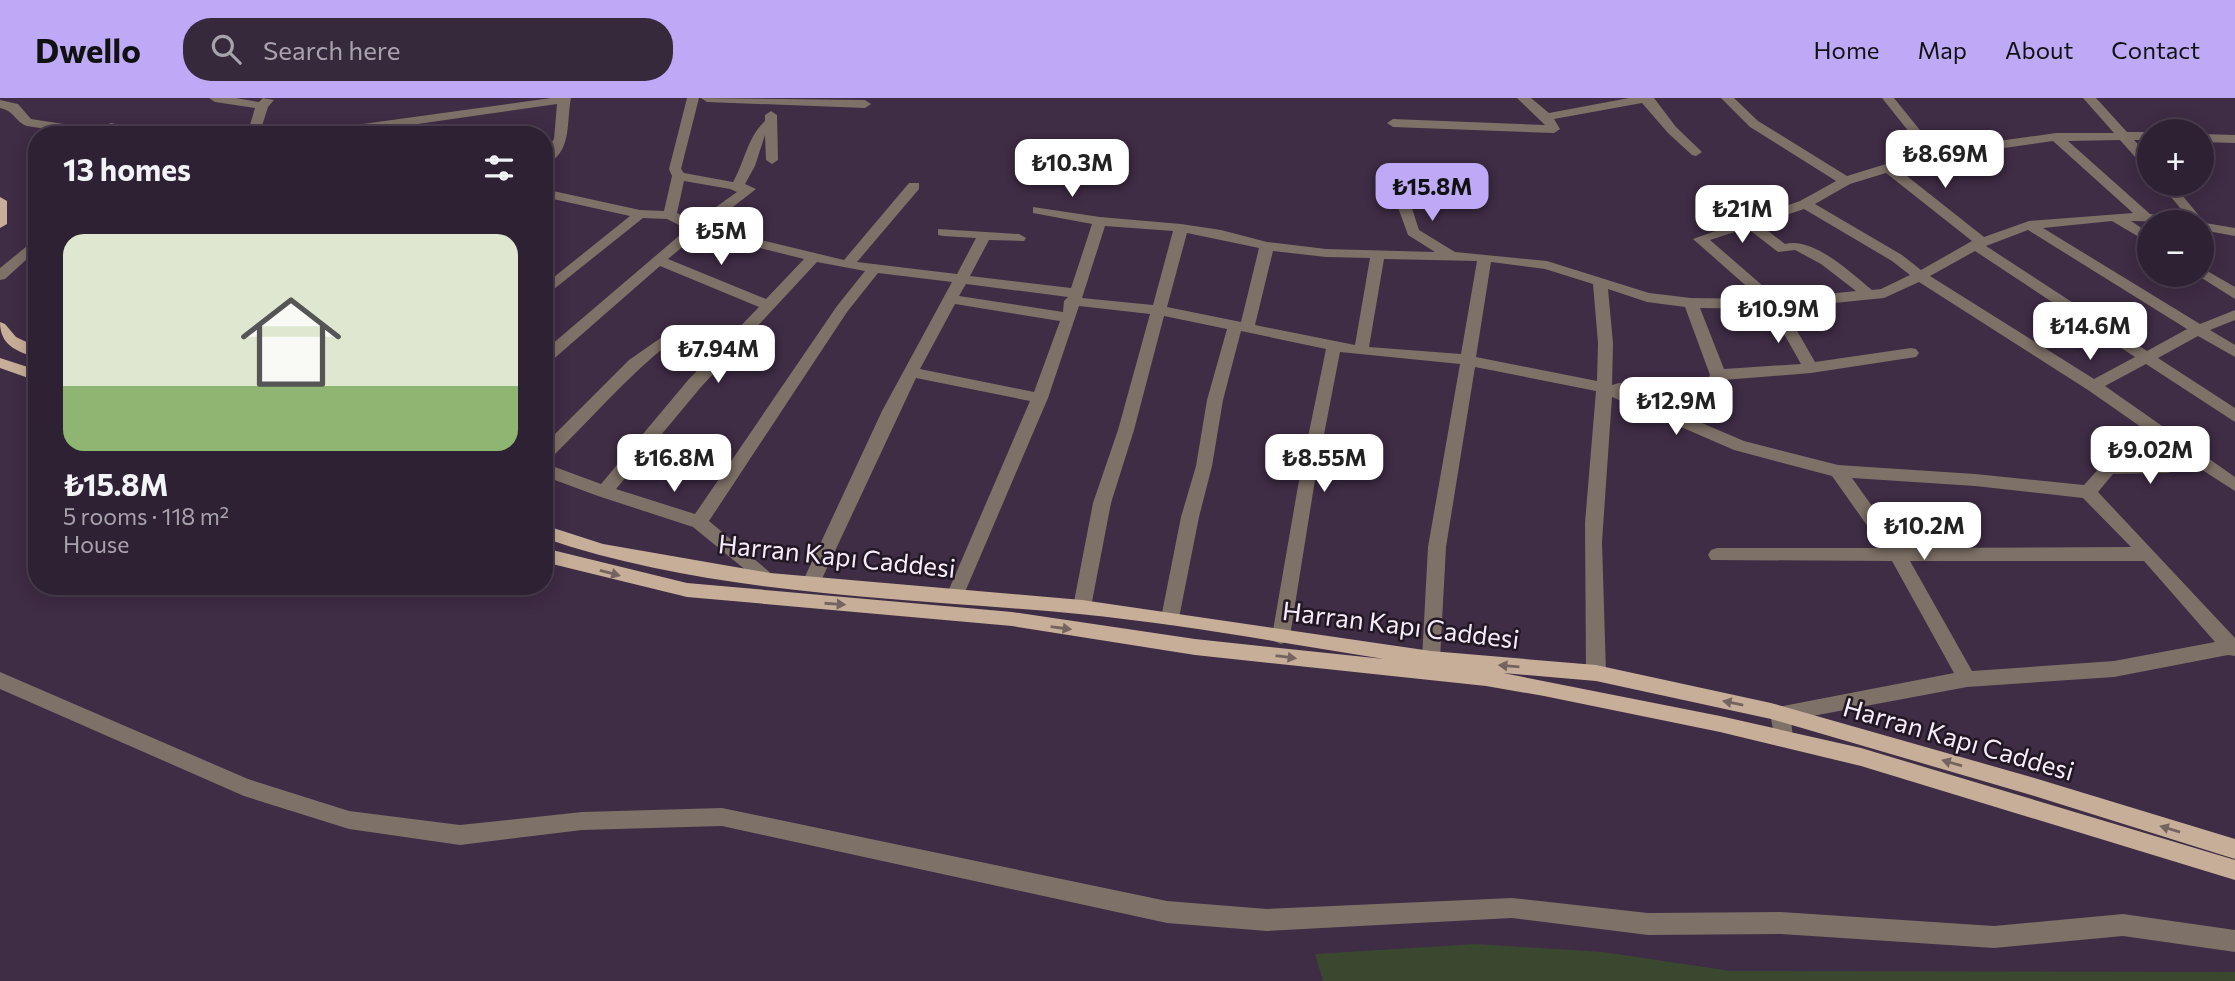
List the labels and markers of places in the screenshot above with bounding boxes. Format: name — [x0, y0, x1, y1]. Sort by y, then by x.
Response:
pin: ₺8.69M — [1888, 130, 2002, 190]
pin: ₺10.3M — [1015, 140, 1129, 199]
pin: ₺15.8M — [1375, 164, 1489, 223]
pin: ₺21M — [1701, 186, 1783, 245]
pin: ₺5M — [687, 208, 755, 267]
pin: ₺10.9M — [1721, 286, 1835, 345]
pin: ₺14.6M — [2033, 302, 2147, 362]
pin: ₺7.94M — [661, 326, 775, 385]
pin: ₺12.9M — [1619, 378, 1733, 437]
pin: ₺9.02M — [2093, 426, 2207, 486]
pin: ₺16.8M — [617, 434, 731, 494]
pin: ₺8.55M — [1267, 434, 1381, 494]
pin: ₺10.2M — [1867, 503, 1981, 562]

